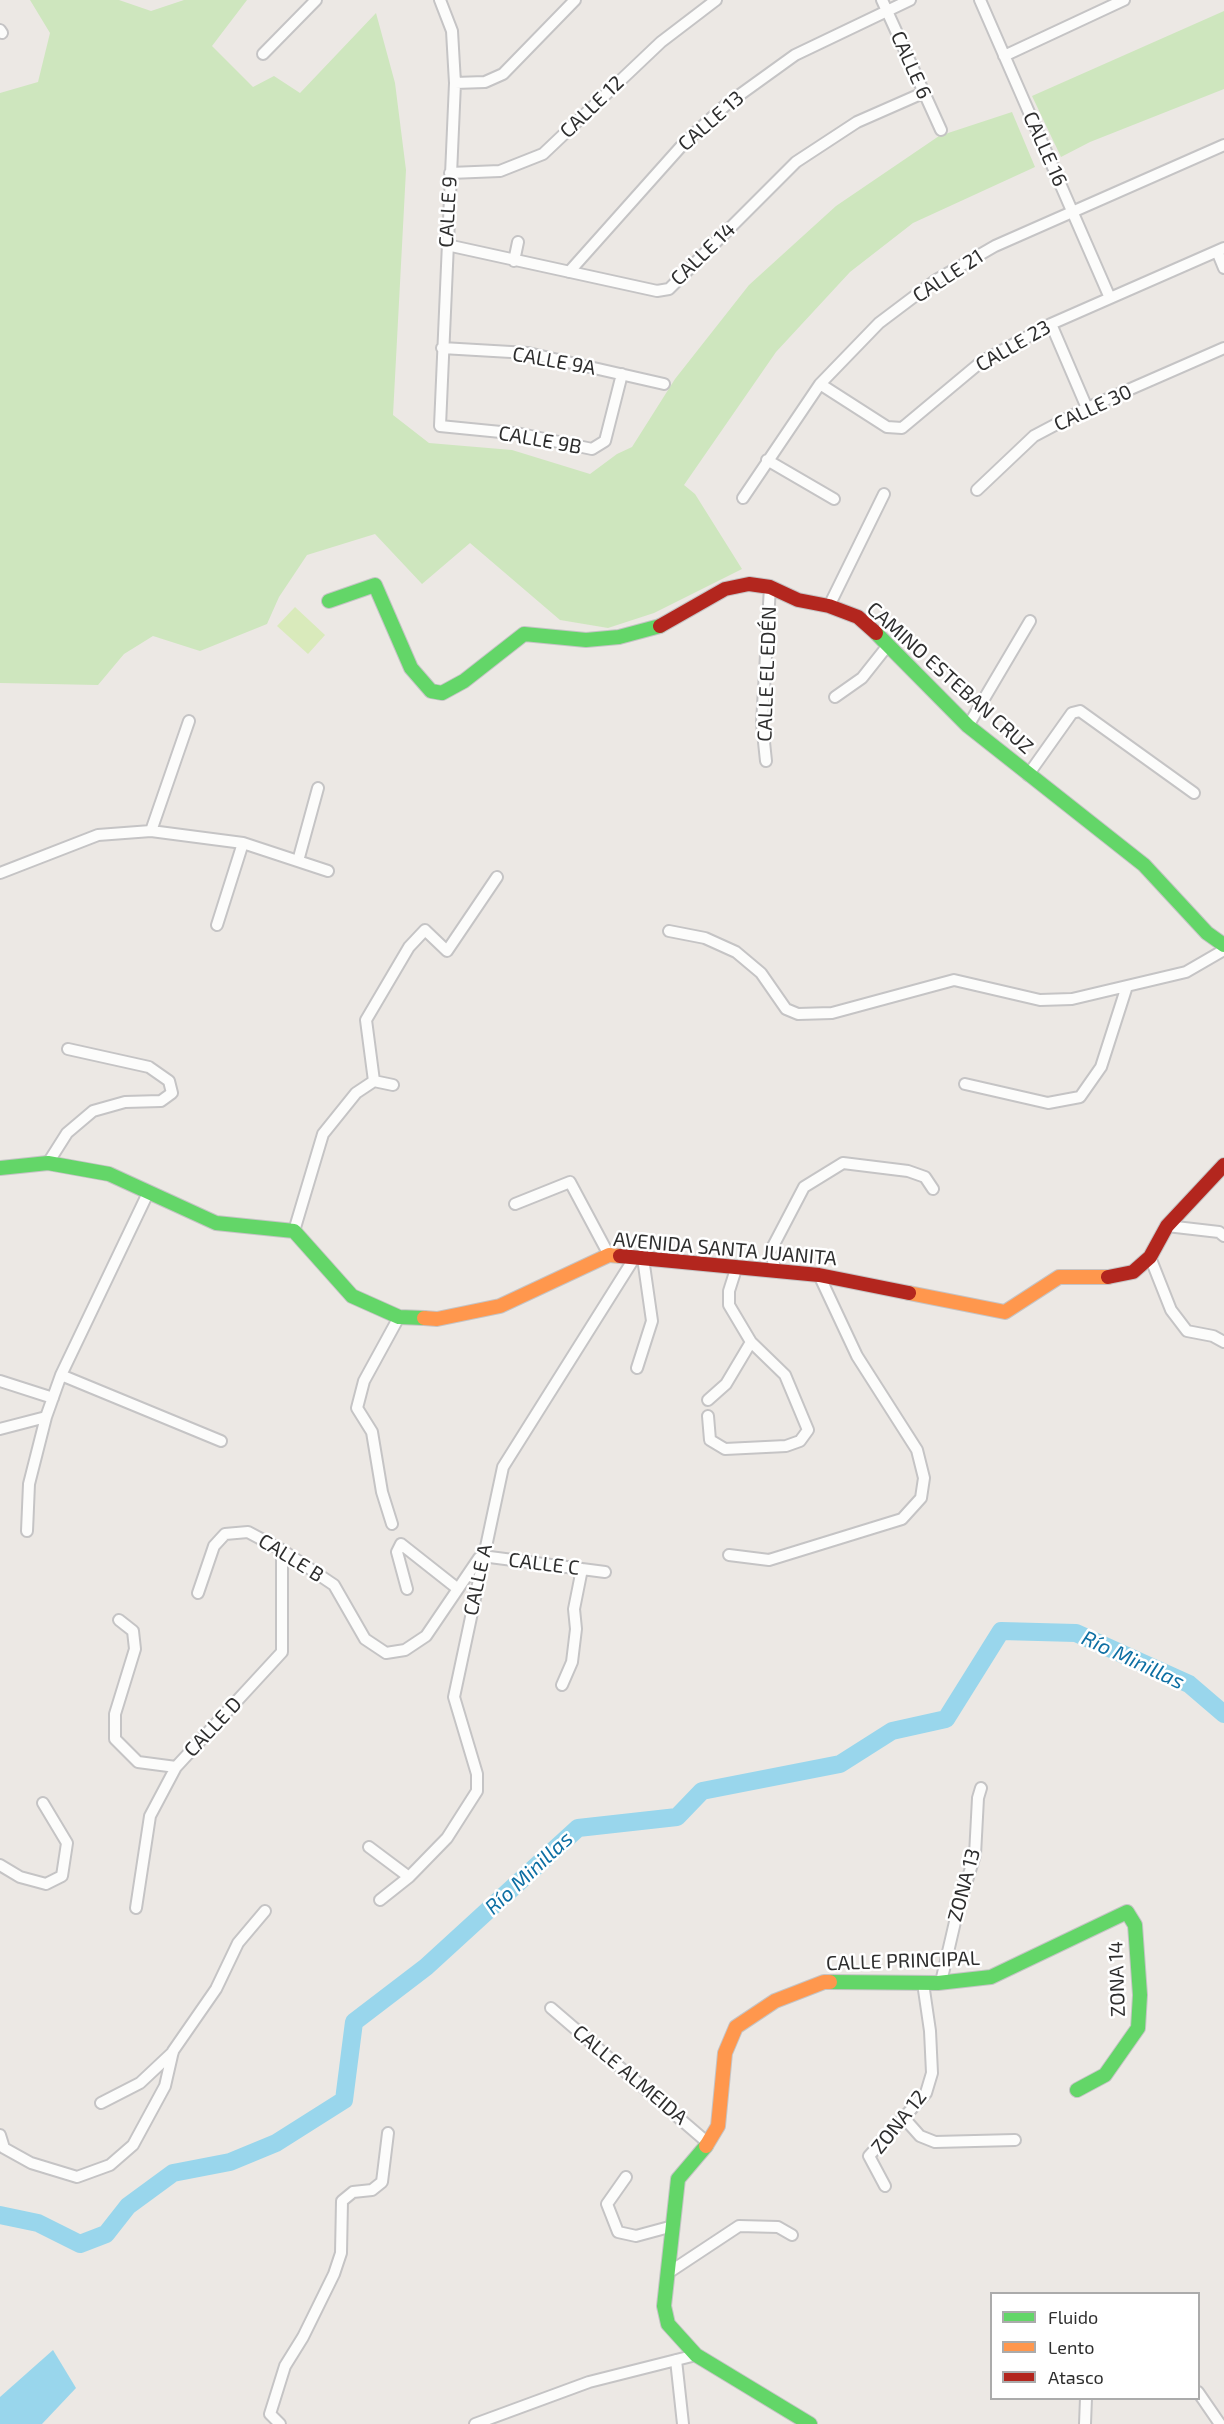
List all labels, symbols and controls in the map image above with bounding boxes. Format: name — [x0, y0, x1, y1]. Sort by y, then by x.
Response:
street label: CALLE 6 — [885, 27, 937, 103]
street label: CALLE 12 — [555, 71, 629, 143]
street label: CALLE 13 — [673, 86, 749, 156]
street label: CALLE 16 — [1018, 108, 1072, 190]
street label: CALLE 9 — [434, 176, 462, 248]
street label: CALLE 14 — [666, 217, 740, 291]
street label: CALLE 21 — [908, 244, 988, 308]
street label: CALLE 23 — [971, 315, 1055, 377]
street label: CALLE 9A — [511, 342, 597, 380]
street label: CALLE 30 — [1050, 380, 1136, 436]
street label: CALLE 9B — [497, 421, 583, 459]
street label: CAMINO ESTEBAN CRUZ — [862, 597, 1038, 759]
street label: CALLE EL EDÉN — [753, 606, 781, 742]
street label: AVENIDA SANTA JUANITA — [612, 1227, 838, 1271]
street label: CALLE B — [254, 1529, 328, 1587]
street label: CALLE A — [459, 1542, 497, 1618]
street label: CALLE C — [507, 1548, 581, 1580]
water label: Río Minillas — [1078, 1625, 1188, 1695]
street label: CALLE D — [179, 1692, 247, 1762]
water label: Río Minillas — [480, 1826, 578, 1920]
street label: ZONA 13 — [943, 1846, 985, 1924]
street label: ZONA 14 — [1104, 1941, 1130, 2017]
street label: CALLE PRINCIPAL — [826, 1946, 980, 1976]
street label: CALLE ALMEIDA — [568, 2020, 692, 2130]
street label: ZONA 12 — [866, 2085, 932, 2159]
legend — [990, 2292, 1200, 2400]
text: Fluido — [1048, 2306, 1098, 2328]
text: Lento — [1048, 2336, 1094, 2358]
text: Atasco — [1048, 2366, 1104, 2388]

